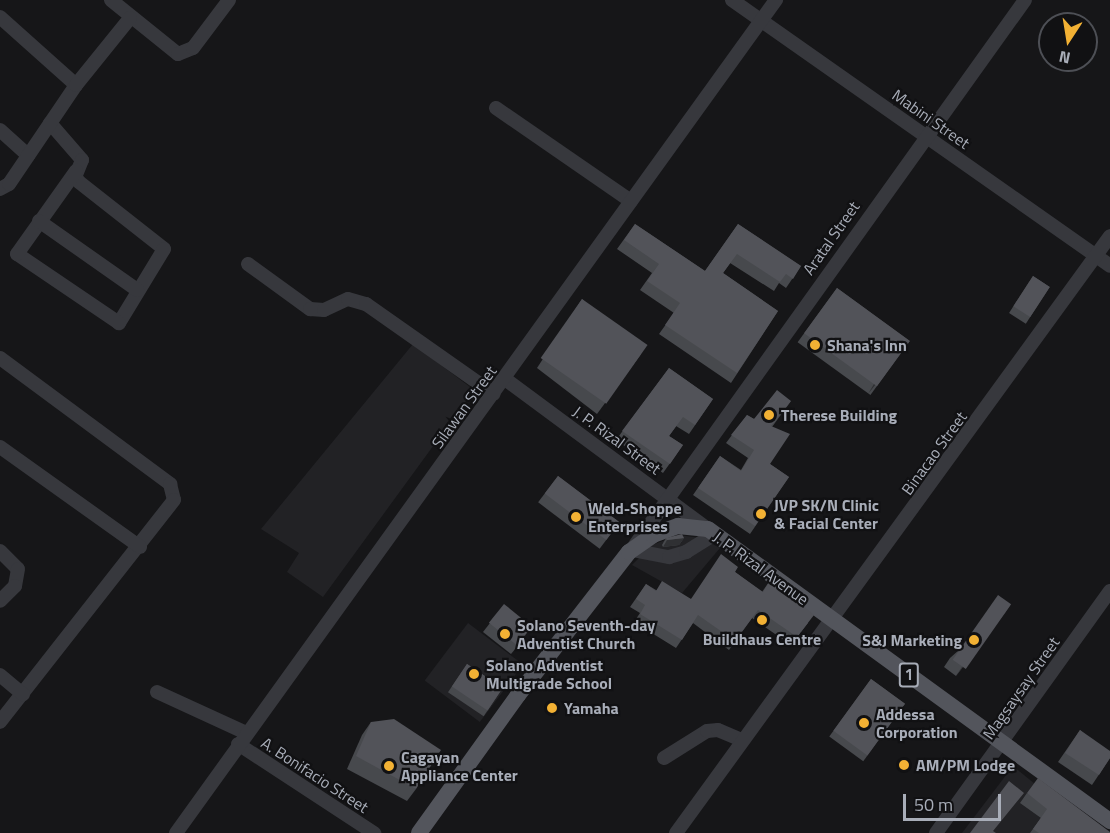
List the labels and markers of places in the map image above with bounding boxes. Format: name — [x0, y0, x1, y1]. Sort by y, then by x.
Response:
place label: Shana's Inn — [827, 335, 907, 355]
marker: Shana's Inn — [808, 338, 822, 352]
place label: Therese Building — [781, 405, 897, 425]
marker: Therese Building — [762, 408, 776, 422]
place label: JVP SK/N Clinic & Facial Center — [774, 495, 879, 533]
place label: Weld-Shoppe Enterprises — [588, 498, 682, 536]
marker: JVP SK/N Clinic & Facial Center — [752, 505, 770, 523]
marker: Weld-Shoppe Enterprises — [569, 510, 583, 524]
marker: Buildhaus Centre — [755, 613, 769, 627]
place label: Solano Seventh-day Adventist Church — [517, 615, 655, 653]
marker: Solano Seventh-day Adventist Church — [498, 627, 512, 641]
place label: Buildhaus Centre — [703, 629, 821, 649]
place label: S&J Marketing — [862, 630, 962, 650]
marker: S&J Marketing — [967, 633, 981, 647]
place label: Solano Adventist Multigrade School — [486, 655, 612, 693]
marker: Solano Adventist Multigrade School — [467, 667, 481, 681]
place label: Yamaha — [564, 698, 619, 718]
marker: Yamaha — [545, 701, 559, 715]
place label: Addessa Corporation — [876, 704, 958, 742]
marker: Addessa Corporation — [857, 716, 871, 730]
place label: Cagayan Appliance Center — [401, 747, 518, 785]
place label: AM/PM Lodge — [916, 755, 1015, 775]
marker: AM/PM Lodge — [897, 758, 911, 772]
marker: Cagayan Appliance Center — [382, 759, 396, 773]

